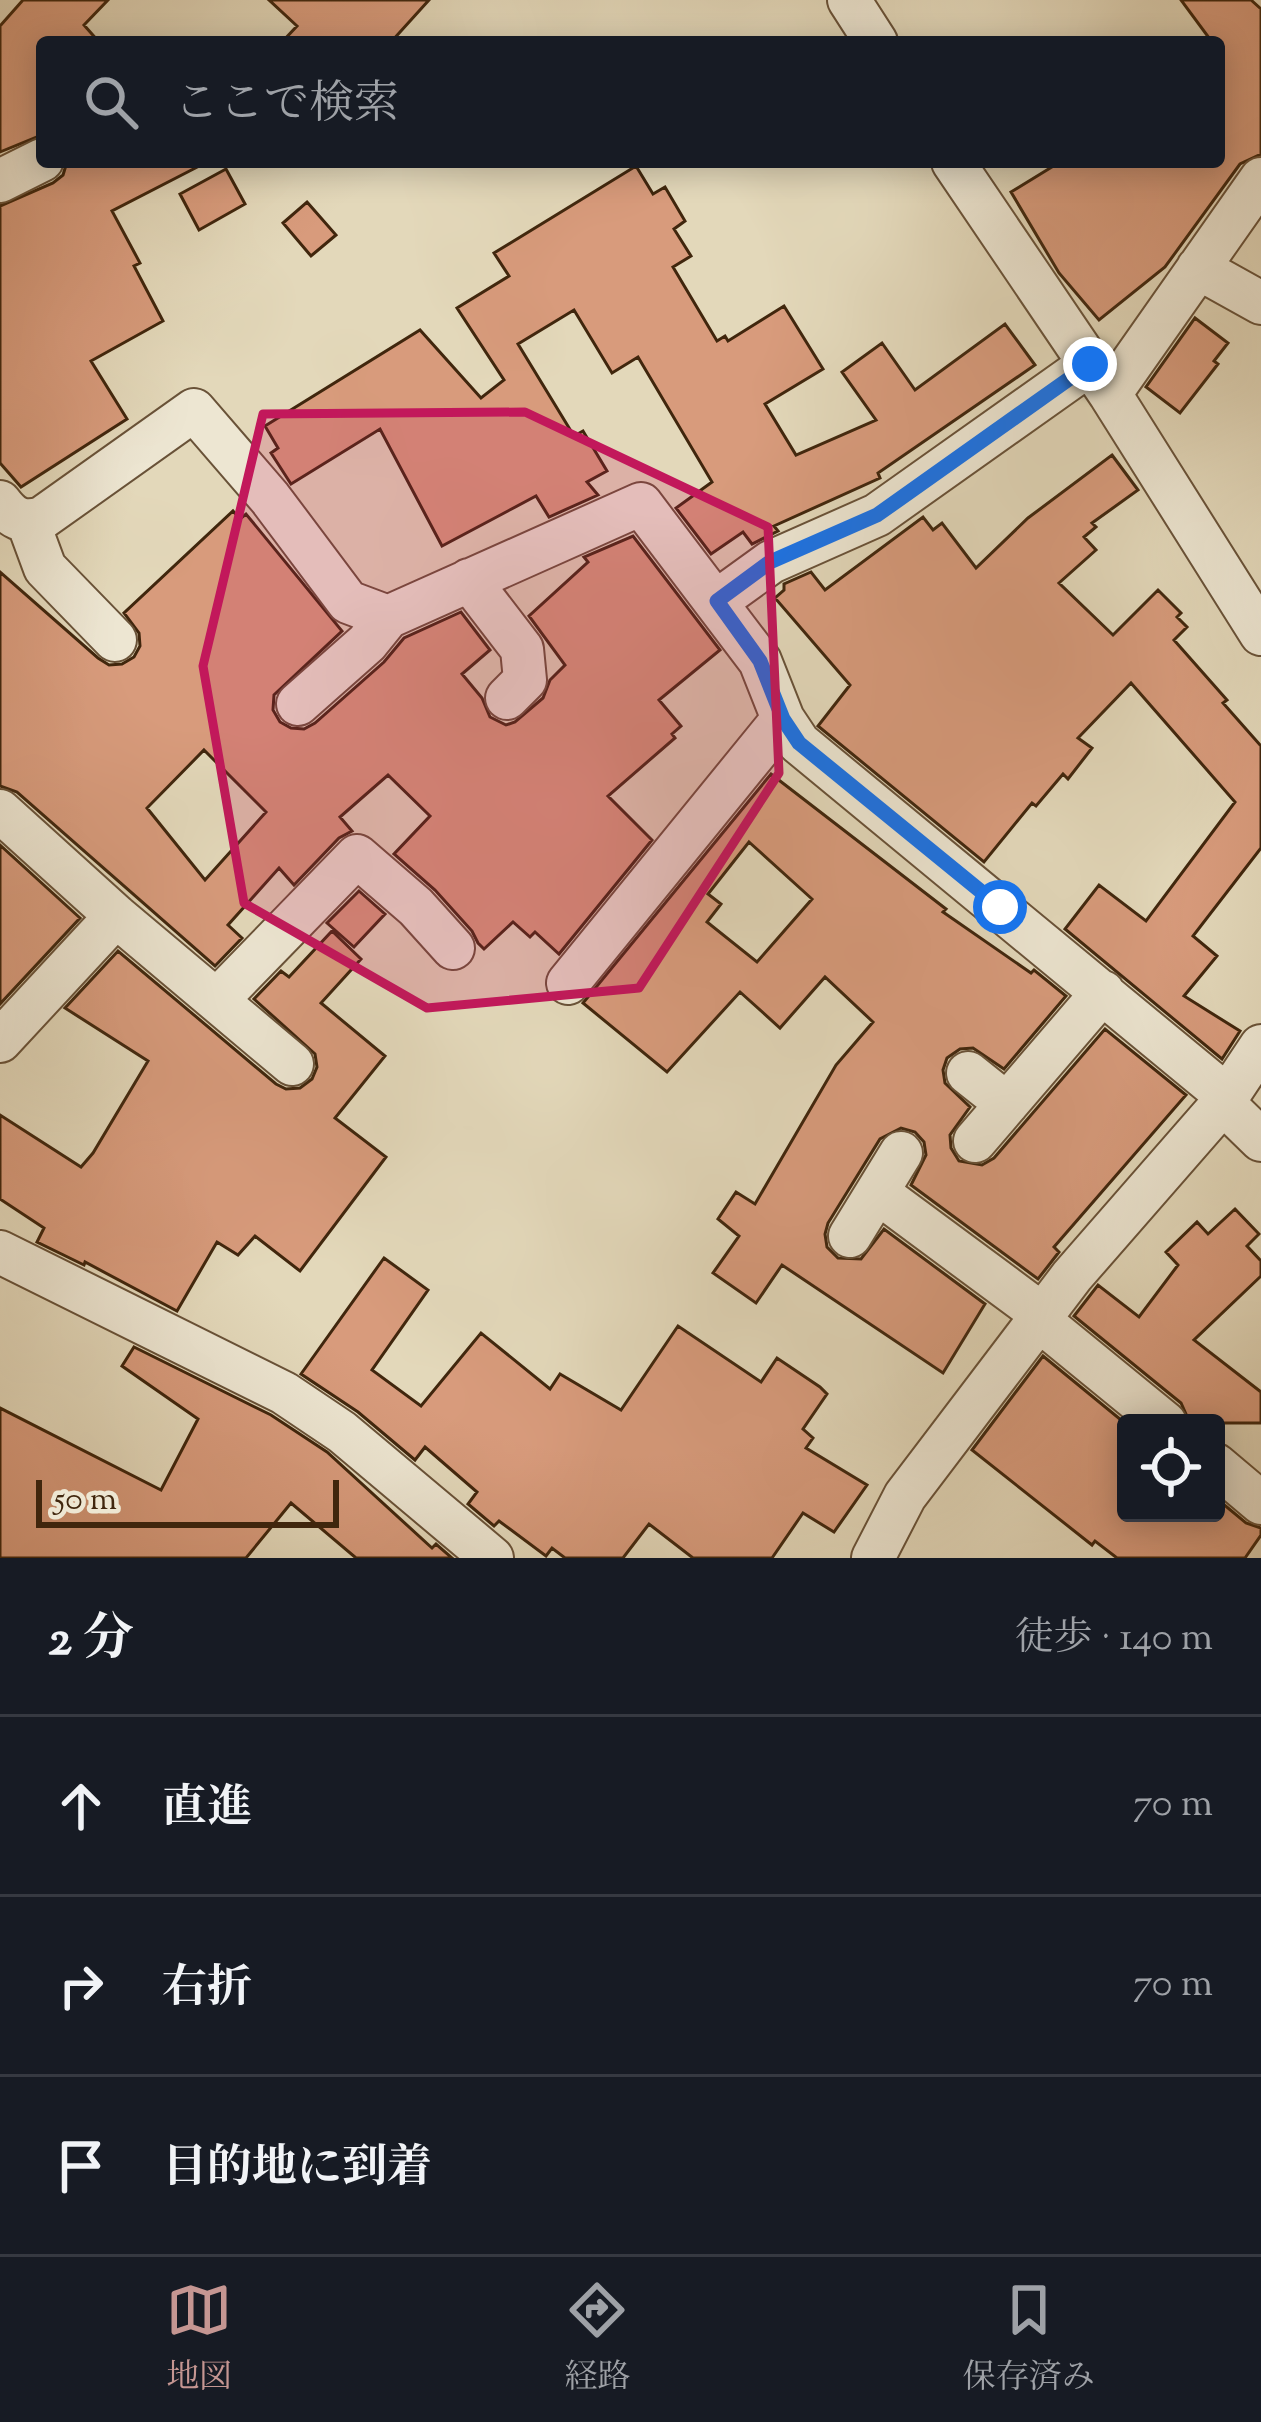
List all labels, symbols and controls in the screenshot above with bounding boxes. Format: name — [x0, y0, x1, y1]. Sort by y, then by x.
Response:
search box — [36, 36, 1225, 168]
icon: search — [78, 69, 144, 135]
text: ここで検索 — [174, 74, 399, 139]
route end — [1063, 337, 1117, 391]
route start — [973, 880, 1027, 934]
map controls — [1117, 1414, 1225, 1522]
button: locate — [1117, 1414, 1225, 1522]
scale bar — [36, 1474, 339, 1527]
text: 50 m — [54, 1477, 117, 1525]
text: 2 分 — [48, 1605, 134, 1678]
text: 徒歩 · 140 m — [1015, 1612, 1213, 1668]
icon: ahead — [48, 1773, 114, 1839]
text: 直進 — [162, 1778, 252, 1843]
text: 70 m — [1133, 1778, 1213, 1834]
icon: right — [48, 1953, 114, 2019]
text: 右折 — [162, 1958, 252, 2023]
text: 70 m — [1133, 1958, 1213, 2014]
icon: arrive — [48, 2133, 114, 2199]
text: 目的地に到着 — [162, 2138, 432, 2203]
tab: 地図 — [166, 2277, 232, 2403]
tab: 経路 — [564, 2277, 630, 2403]
tab: 保存済み — [963, 2277, 1095, 2403]

